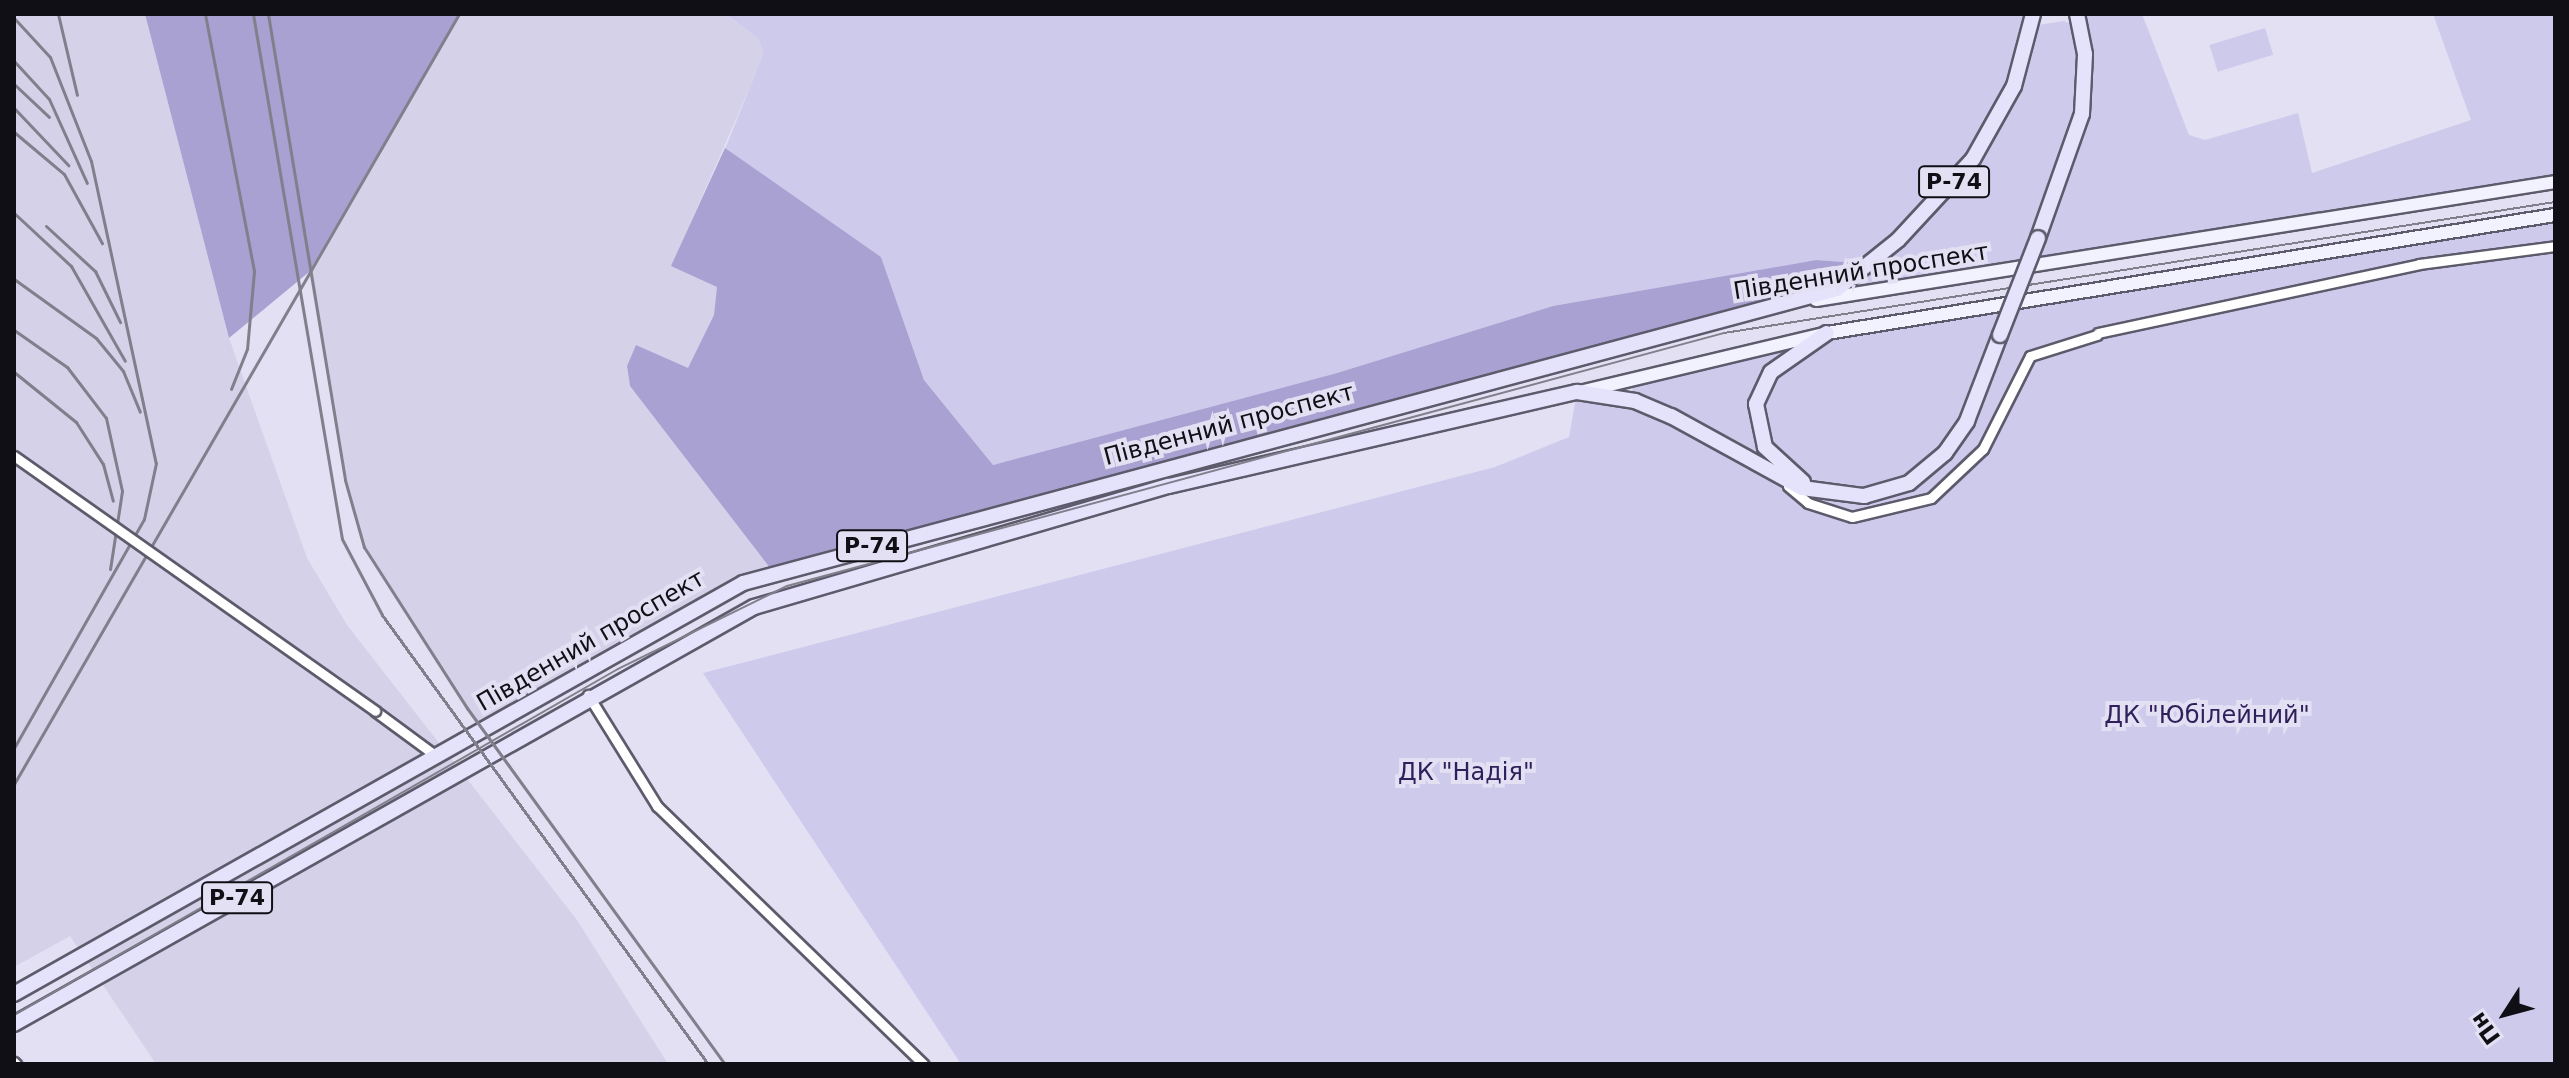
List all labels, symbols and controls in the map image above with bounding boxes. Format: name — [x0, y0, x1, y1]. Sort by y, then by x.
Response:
road number: Р-74 — [1918, 164, 1990, 200]
street label: Південний проспект — [1731, 238, 1991, 306]
street label: Південний проспект — [1101, 378, 1357, 472]
road number: Р-74 — [836, 528, 908, 564]
street label: Південний проспект — [472, 564, 710, 718]
park label: ДК "Юбілейний" — [2104, 702, 2310, 730]
park label: ДК "Надія" — [1398, 759, 1534, 787]
road number: Р-74 — [201, 880, 273, 916]
north arrow — [2465, 974, 2545, 1054]
text: Пн — [2465, 1007, 2505, 1049]

